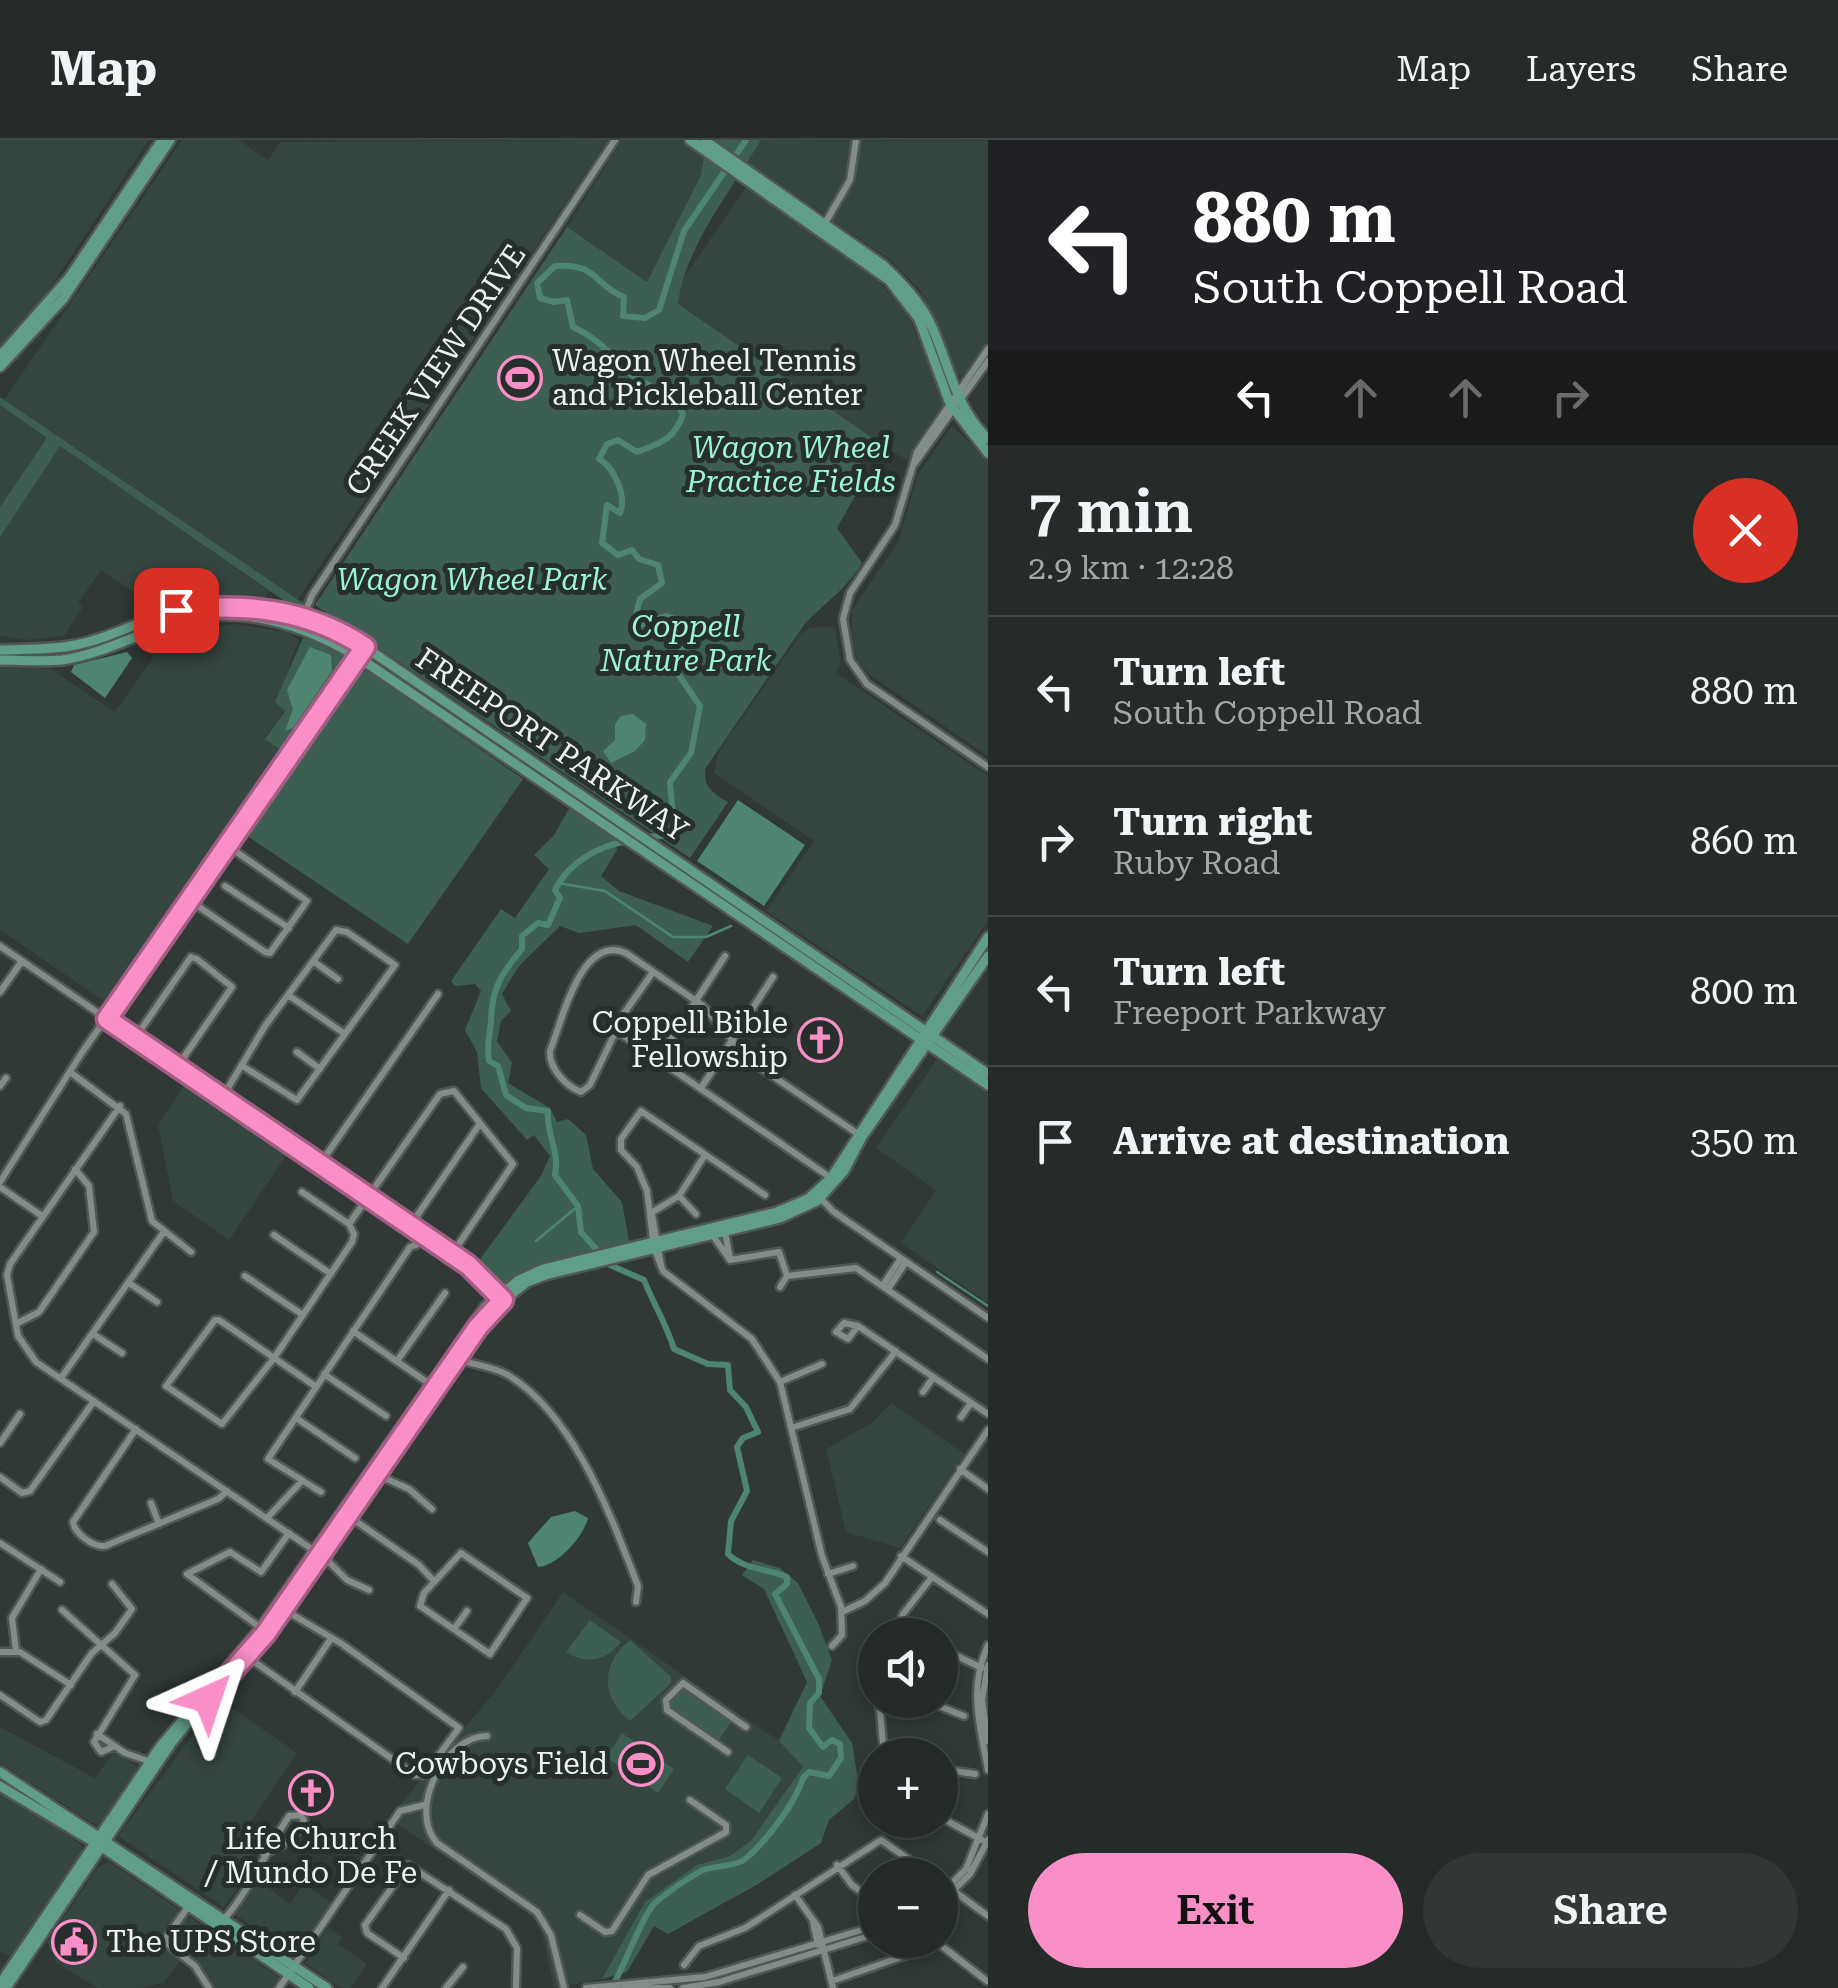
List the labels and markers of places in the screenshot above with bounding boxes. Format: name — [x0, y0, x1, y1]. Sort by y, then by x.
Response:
place label: Wagon Wheel Tennis and Pickleball Center — [552, 343, 862, 412]
sports icon: Wagon Wheel Tennis and Pickleball Center — [497, 355, 543, 401]
pin — [134, 568, 219, 653]
place label: Coppell Bible Fellowship — [592, 1005, 788, 1074]
church icon: Coppell Bible Fellowship — [797, 1017, 843, 1063]
sports icon: Cowboys Field — [618, 1741, 664, 1787]
place label: Cowboys Field — [395, 1746, 608, 1781]
church icon: Life Church / Mundo De Fe — [288, 1770, 334, 1816]
place label: Life Church / Mundo De Fe — [204, 1821, 417, 1890]
public building icon: The UPS Store — [51, 1919, 97, 1965]
place label: The UPS Store — [106, 1924, 316, 1959]

